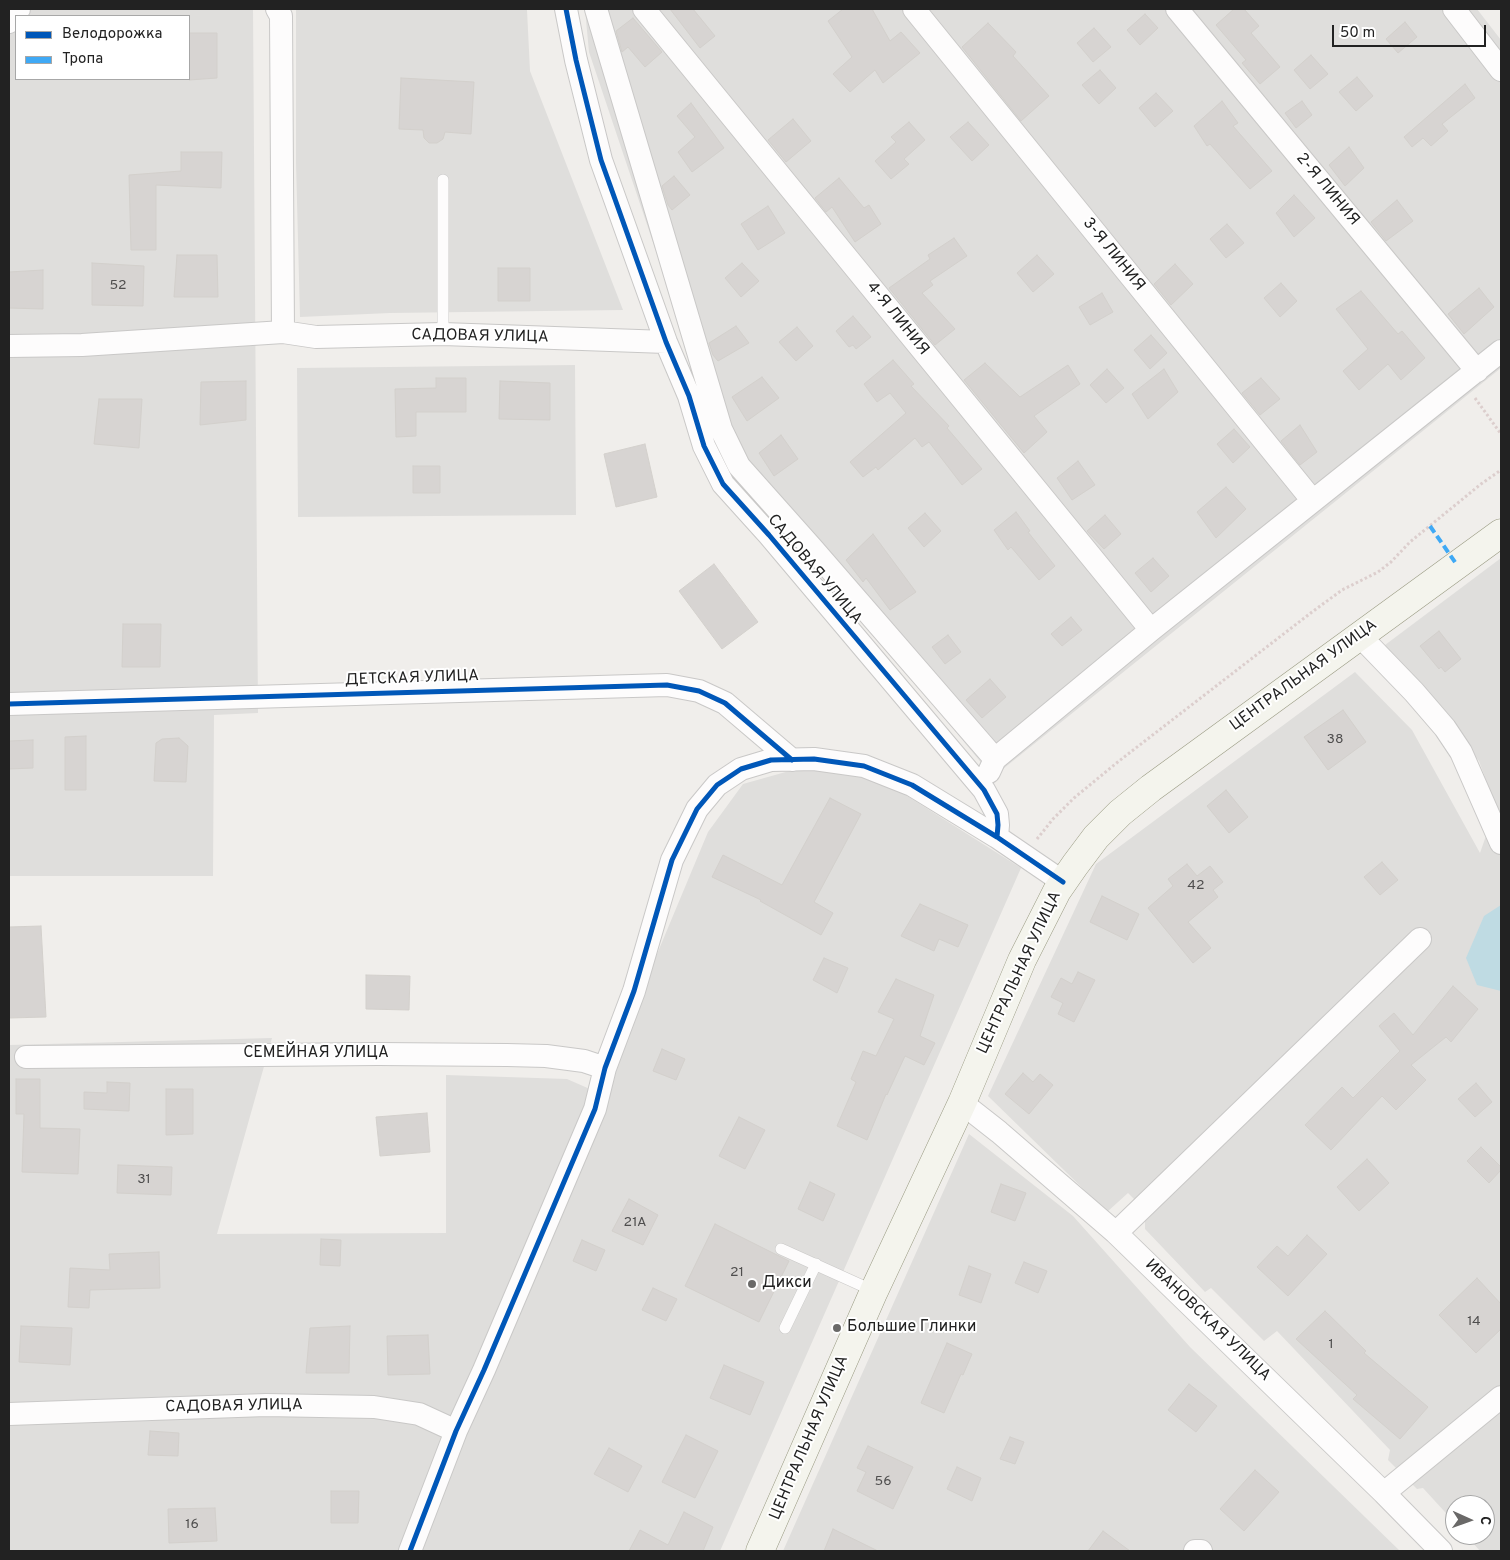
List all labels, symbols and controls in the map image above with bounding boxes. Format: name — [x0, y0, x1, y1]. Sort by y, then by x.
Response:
legend — [15, 15, 190, 80]
scale bar — [1335, 15, 1489, 47]
text: 50 m — [1340, 24, 1375, 43]
text: Велодорожка — [62, 25, 162, 44]
text: Тропа — [62, 50, 103, 69]
street label: 2-Я ЛИНИЯ — [1291, 150, 1363, 230]
street label: 3-Я ЛИНИЯ — [1078, 215, 1148, 295]
house number: 52 — [109, 278, 127, 294]
street label: 4-Я ЛИНИЯ — [862, 278, 932, 360]
street label: САДОВАЯ УЛИЦА — [411, 326, 549, 348]
street label: САДОВАЯ УЛИЦА — [762, 511, 866, 629]
street label: ЦЕНТРАЛЬНАЯ УЛИЦА — [1227, 616, 1381, 736]
street label: ДЕТСКАЯ УЛИЦА — [345, 667, 479, 691]
house number: 38 — [1327, 732, 1343, 748]
house number: 42 — [1187, 878, 1205, 894]
street label: ЦЕНТРАЛЬНАЯ УЛИЦА — [974, 889, 1066, 1057]
street label: СЕМЕЙНАЯ УЛИЦА — [243, 1044, 389, 1064]
house number: 31 — [137, 1172, 151, 1188]
house number: 21А — [624, 1215, 646, 1231]
street label: ИВАНОВСКАЯ УЛИЦА — [1140, 1256, 1274, 1386]
house number: 21 — [730, 1265, 744, 1281]
place label: Дикси — [762, 1274, 812, 1294]
marker: Дикси — [746, 1278, 758, 1290]
house number: 14 — [1467, 1314, 1481, 1330]
place label: Большие Глинки — [847, 1318, 976, 1338]
marker: Большие Глинки — [831, 1322, 843, 1334]
house number: 1 — [1328, 1337, 1334, 1353]
street label: ЦЕНТРАЛЬНАЯ УЛИЦА — [767, 1353, 853, 1523]
street label: САДОВАЯ УЛИЦА — [165, 1396, 303, 1418]
house number: 56 — [874, 1474, 892, 1490]
north arrow — [1445, 1495, 1495, 1545]
text: С — [1476, 1516, 1493, 1525]
house number: 16 — [185, 1517, 199, 1533]

